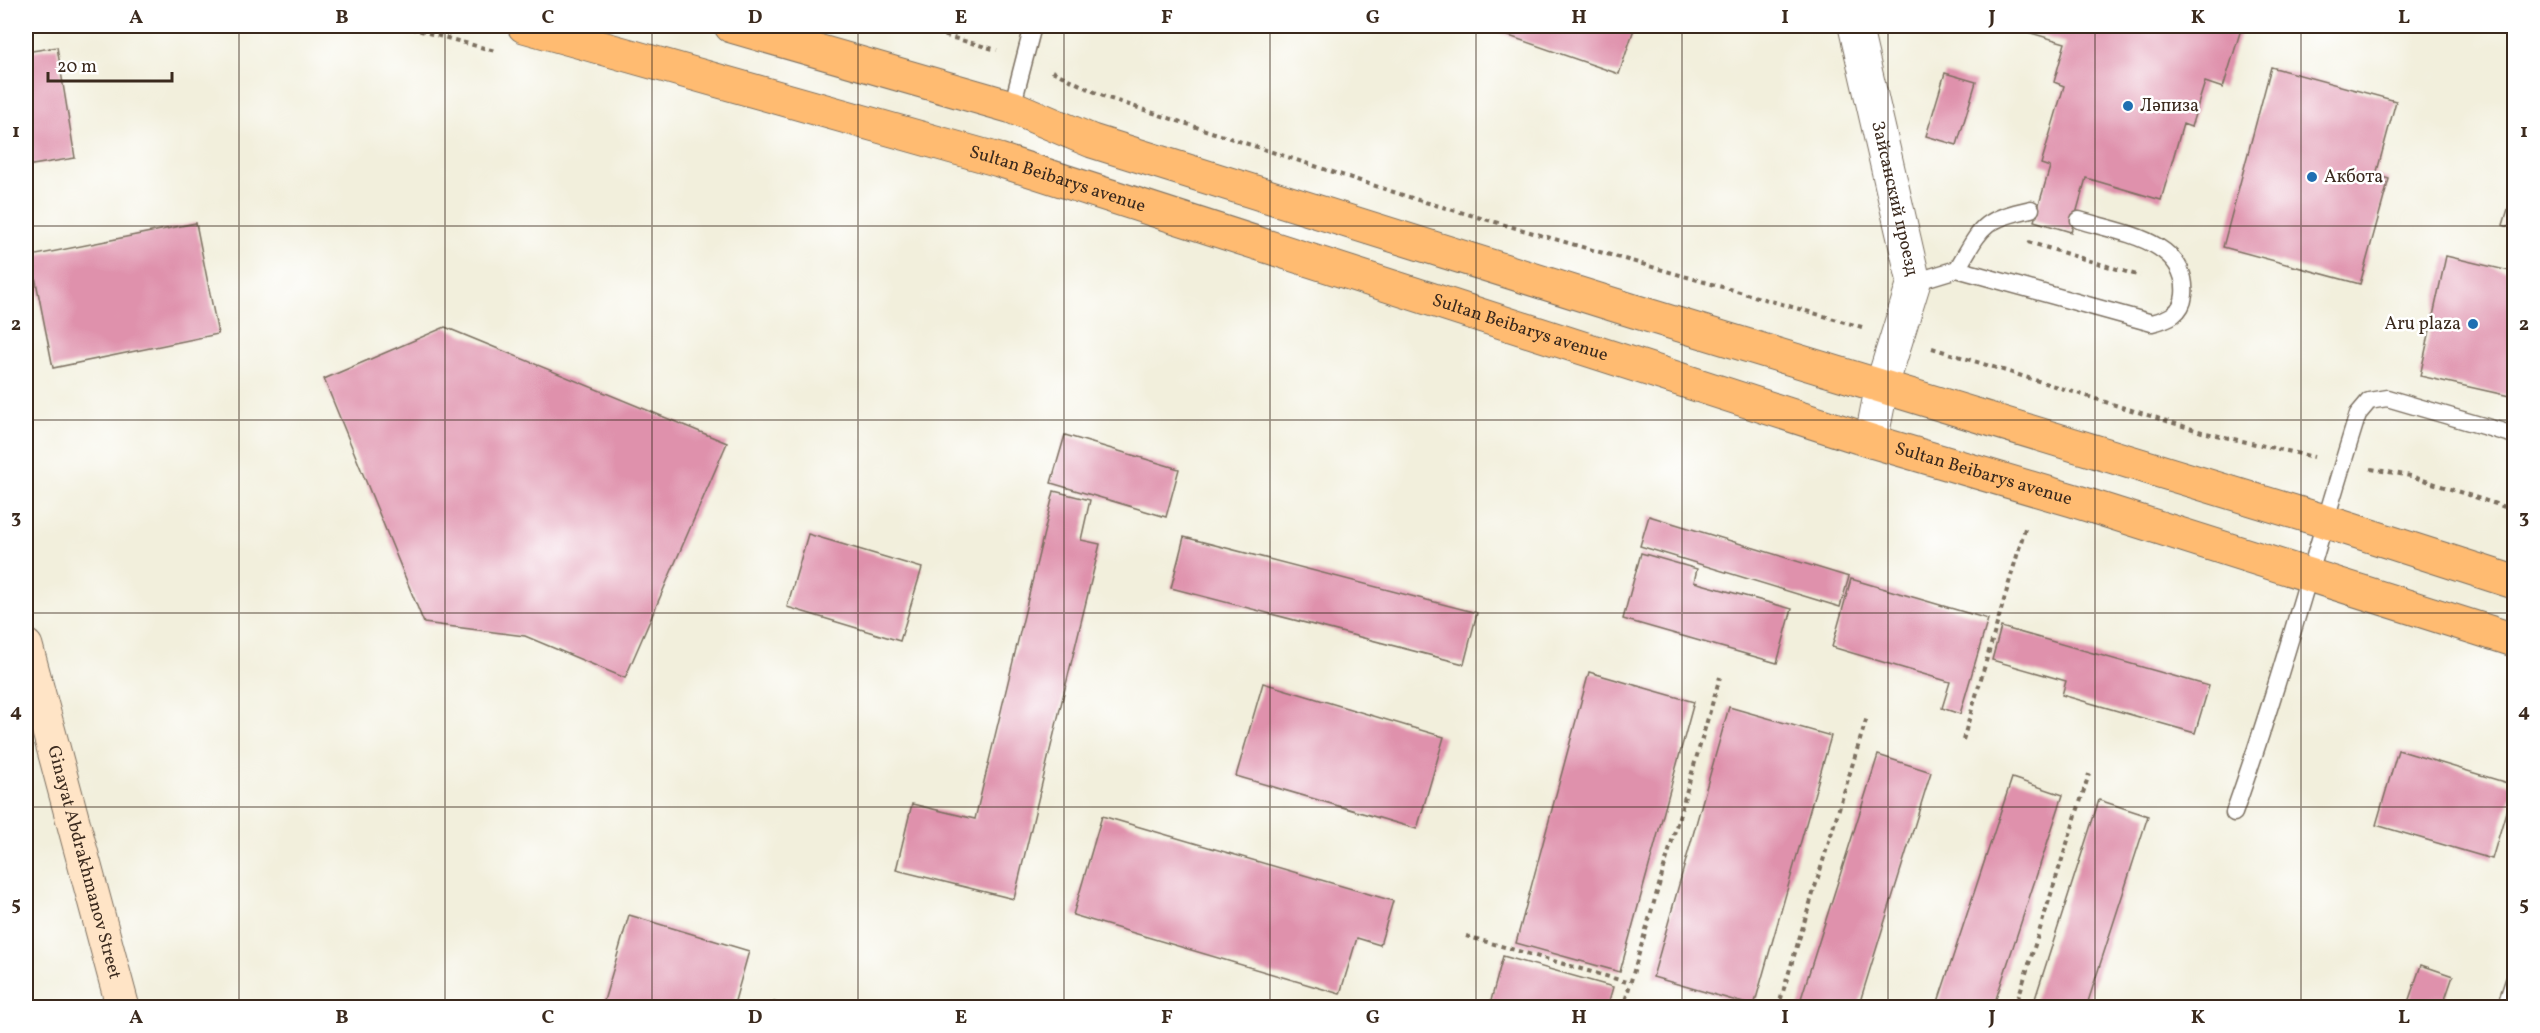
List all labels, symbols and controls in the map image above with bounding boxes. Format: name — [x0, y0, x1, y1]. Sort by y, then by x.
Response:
text: A — [129, 4, 143, 32]
text: B — [335, 4, 349, 32]
text: C — [542, 4, 555, 32]
text: D — [748, 4, 762, 32]
text: E — [955, 4, 967, 32]
text: F — [1161, 4, 1173, 32]
text: G — [1366, 4, 1380, 32]
text: H — [1571, 4, 1587, 32]
text: I — [1781, 4, 1789, 32]
text: J — [1987, 4, 1996, 32]
text: K — [2191, 4, 2206, 32]
text: L — [2398, 4, 2410, 32]
scale bar — [48, 45, 172, 83]
text: 20 m — [57, 55, 97, 80]
place label: Ләпиза — [2140, 94, 2199, 119]
marker: Ләпиза — [2121, 99, 2135, 113]
text: 1 — [12, 118, 20, 146]
text: 1 — [2520, 118, 2528, 146]
street label: Зайсанский проезд — [1865, 119, 1925, 278]
street label: Sultan Beibarys avenue — [966, 140, 1149, 219]
place label: Акбота — [2324, 165, 2383, 190]
marker: Акбота — [2305, 170, 2319, 184]
street label: Sultan Beibarys avenue — [1429, 288, 1611, 368]
text: 2 — [11, 311, 21, 339]
text: 2 — [2519, 311, 2529, 339]
place label: Aru plaza — [2385, 312, 2461, 337]
marker: Aru plaza — [2466, 317, 2480, 331]
street label: Sultan Beibarys avenue — [1892, 436, 2075, 512]
text: 3 — [11, 504, 21, 532]
text: 3 — [2519, 504, 2529, 532]
text: 4 — [10, 698, 22, 726]
text: 4 — [2518, 698, 2530, 726]
street label: Ginayat Abdrakhmanov Street — [41, 743, 127, 982]
text: 5 — [11, 891, 21, 919]
text: 5 — [2519, 891, 2529, 919]
text: A — [129, 1004, 143, 1032]
text: B — [335, 1004, 349, 1032]
text: C — [542, 1004, 555, 1032]
text: D — [748, 1004, 762, 1032]
text: E — [955, 1004, 967, 1032]
text: F — [1161, 1004, 1173, 1032]
text: G — [1366, 1004, 1380, 1032]
text: H — [1571, 1004, 1587, 1032]
text: I — [1781, 1004, 1789, 1032]
text: J — [1987, 1004, 1996, 1032]
text: K — [2191, 1004, 2206, 1032]
text: L — [2398, 1004, 2410, 1032]

